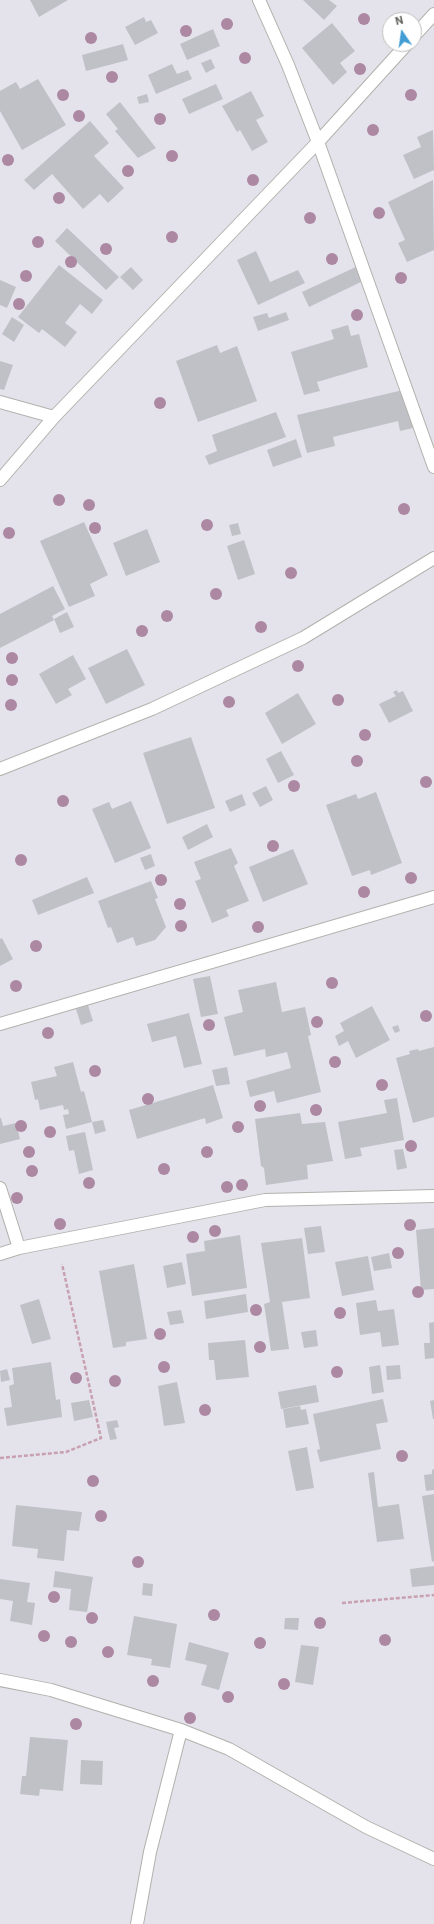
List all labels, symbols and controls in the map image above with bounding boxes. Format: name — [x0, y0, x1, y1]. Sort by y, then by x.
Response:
north arrow — [382, 12, 422, 52]
text: N — [394, 14, 405, 28]

